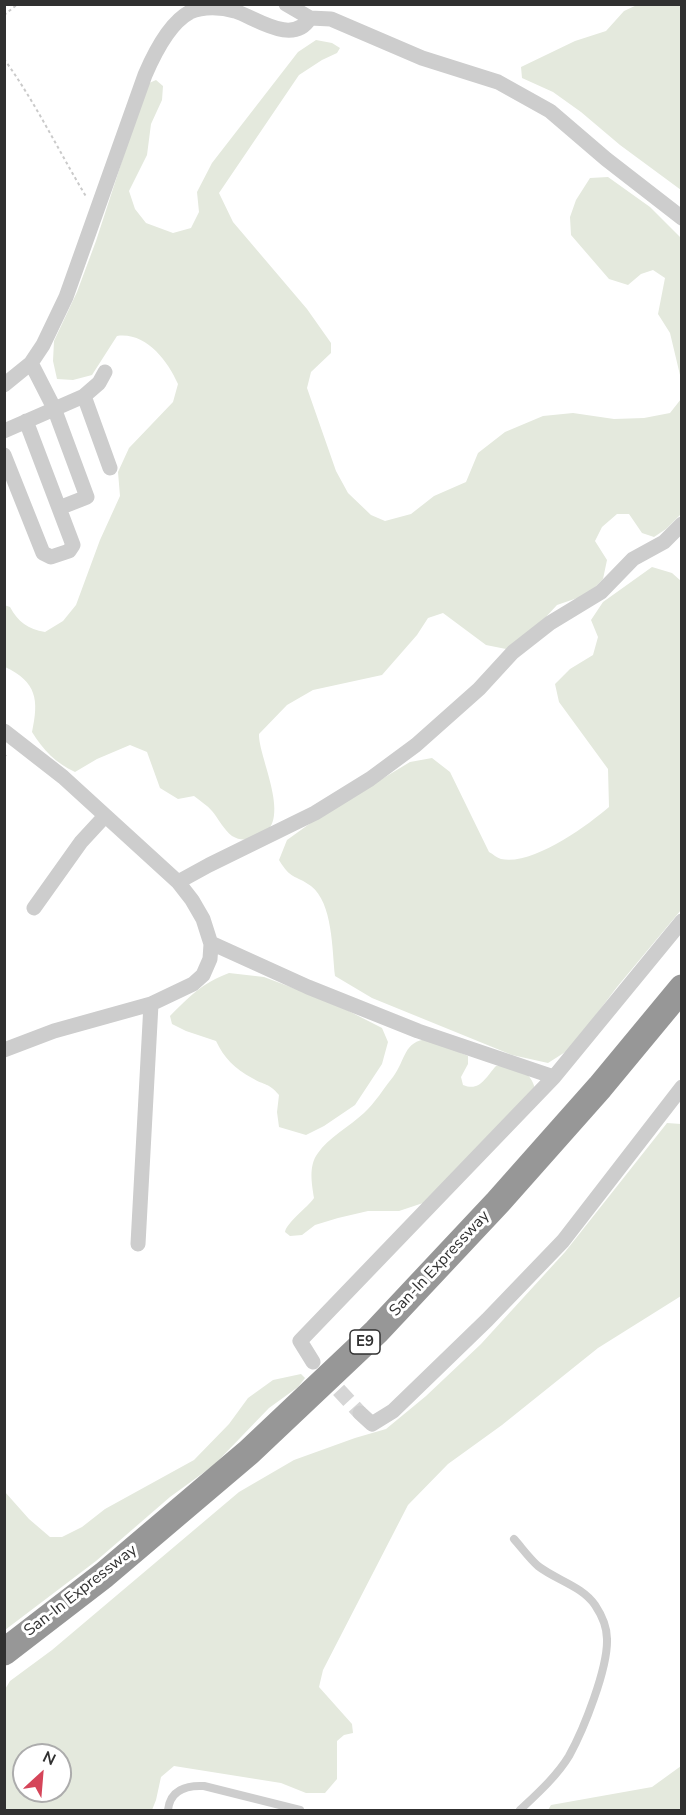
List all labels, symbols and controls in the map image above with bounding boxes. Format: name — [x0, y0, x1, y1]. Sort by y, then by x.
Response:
street label: San-In Expressway — [386, 1207, 494, 1321]
road number: E9 — [350, 1330, 380, 1354]
street label: San-In Expressway — [21, 1541, 141, 1641]
north arrow — [12, 1743, 72, 1803]
text: N — [39, 1746, 59, 1771]

